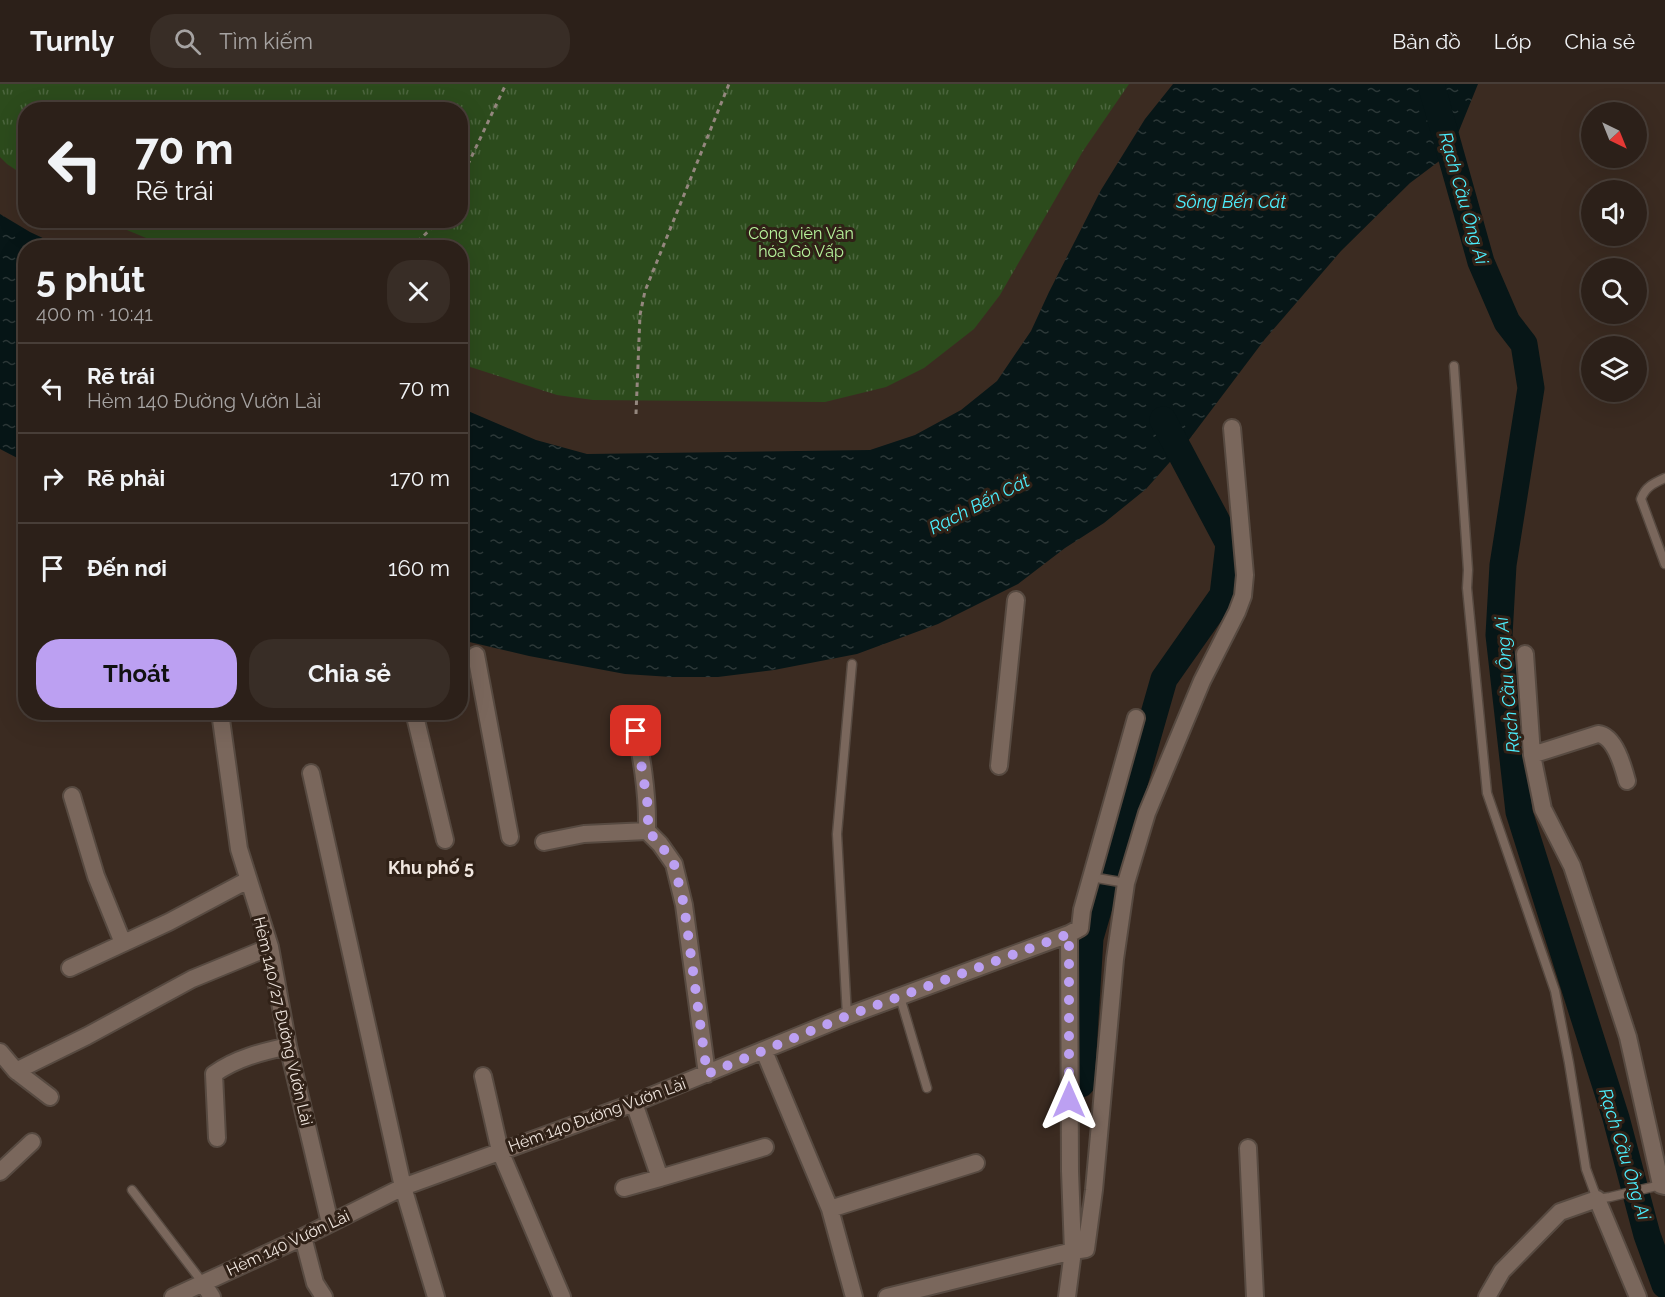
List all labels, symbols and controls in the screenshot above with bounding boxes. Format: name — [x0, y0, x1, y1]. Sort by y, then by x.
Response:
search box — [150, 14, 570, 68]
text: Turnly — [30, 25, 114, 58]
icon: search — [171, 25, 204, 58]
text: Tìm kiếm — [219, 28, 313, 54]
text: Bản đồ — [1392, 29, 1461, 54]
text: Lớp — [1494, 29, 1532, 54]
text: Chia sẻ — [1565, 29, 1635, 54]
north arrow — [1581, 102, 1647, 168]
map controls — [1581, 102, 1647, 402]
text: 70 m — [135, 125, 234, 174]
icon: left — [36, 126, 114, 204]
water label: Rạch Cầu Ông Ai — [1435, 129, 1493, 268]
text: Rẽ trái — [135, 175, 214, 206]
button: sound — [1581, 180, 1647, 246]
water label: Sông Bến Cát — [1175, 191, 1286, 212]
park label: Công viên Văn hóa Gò Vấp — [748, 224, 854, 261]
text: 5 phút — [36, 258, 145, 300]
button: search — [1581, 258, 1647, 324]
button: close — [387, 260, 450, 323]
text: 400 m · 10:41 — [36, 302, 153, 326]
button: layers — [1581, 336, 1647, 402]
text: Rẽ trái — [87, 363, 155, 389]
icon: left — [36, 372, 69, 405]
text: 70 m — [399, 375, 450, 401]
text: Hẻm 140 Đường Vườn Lài — [87, 389, 321, 413]
icon: right — [36, 462, 69, 495]
text: Rẽ phải — [87, 465, 165, 491]
text: 170 m — [390, 465, 450, 491]
water label: Rạch Bến Cát — [925, 470, 1033, 538]
icon: arrive — [36, 552, 69, 585]
text: Đến nơi — [87, 555, 167, 581]
text: 160 m — [388, 555, 450, 581]
water label: Rạch Cầu Ông Ai — [1490, 615, 1523, 754]
button: Thoát — [36, 639, 237, 708]
button: Chia sẻ — [249, 639, 450, 708]
pin — [610, 705, 661, 756]
icon: arrive — [619, 714, 652, 747]
district label: Khu phố 5 — [388, 857, 474, 878]
street label: Hẻm 140/27 Đường Vườn Lài — [250, 915, 316, 1127]
position arrow — [1037, 1068, 1101, 1132]
street label: Hẻm 140 Đường Vườn Lài — [506, 1074, 688, 1156]
water label: Rạch Cầu Ông Ai — [1595, 1086, 1655, 1224]
street label: Hẻm 140 Vườn Lài — [223, 1206, 353, 1280]

